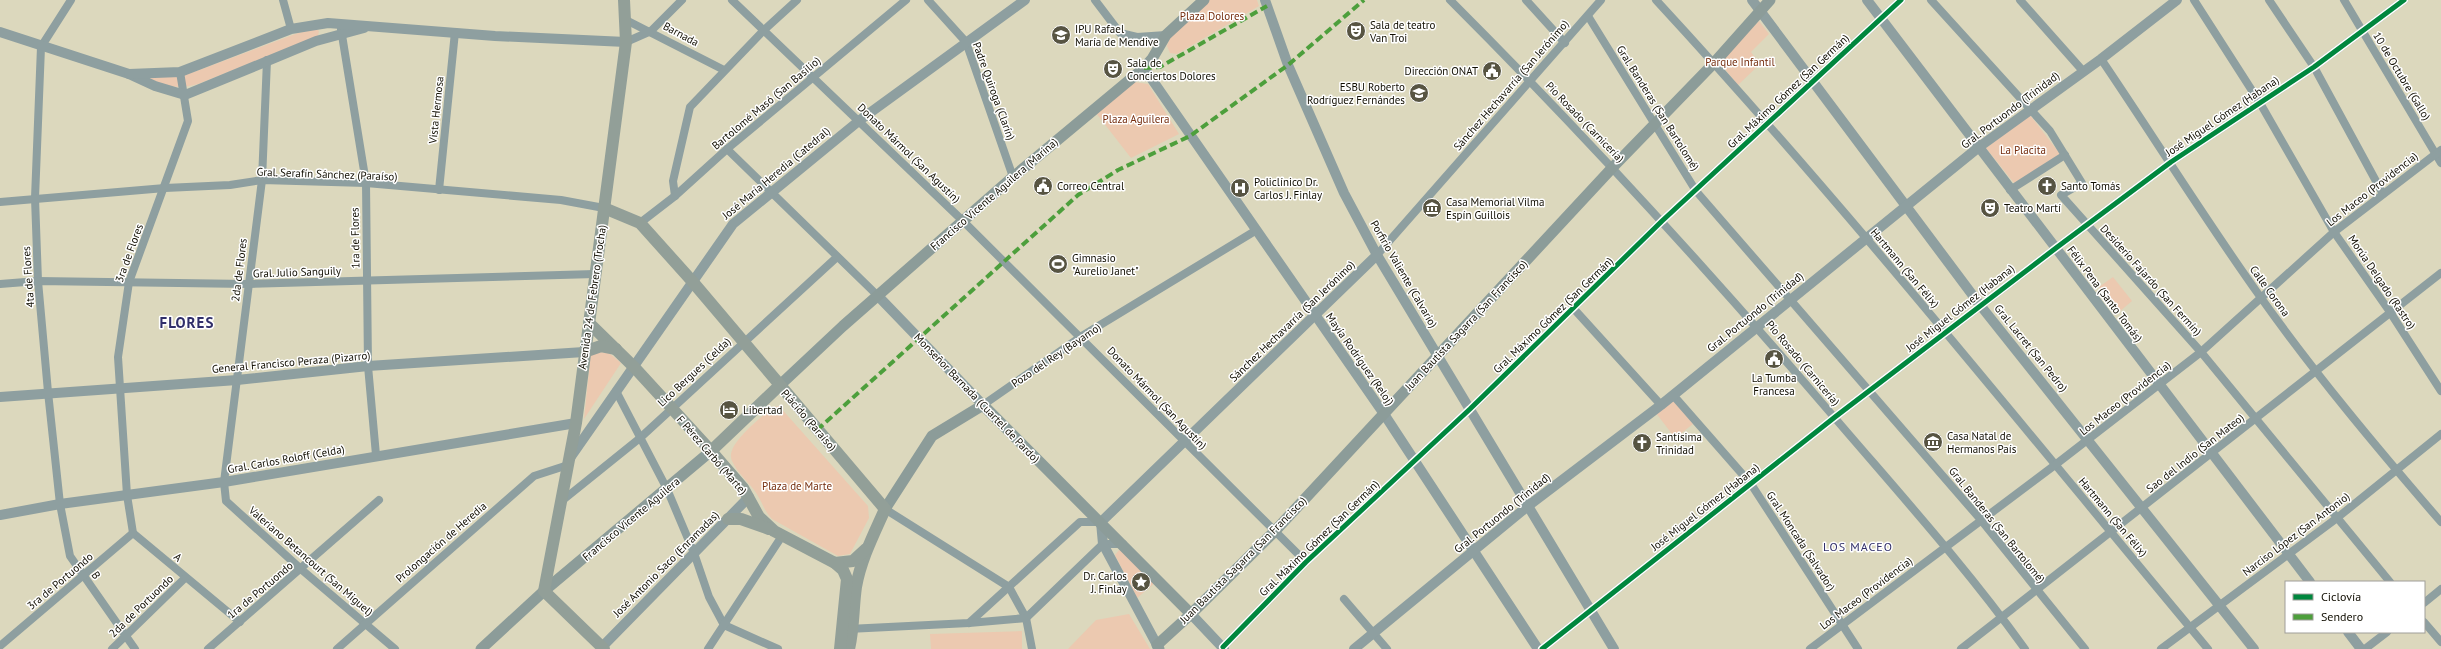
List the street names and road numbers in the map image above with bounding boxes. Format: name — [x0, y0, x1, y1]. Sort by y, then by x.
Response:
street label: Sánchez Hechavarría (San Jerónimo) — [1450, 17, 1572, 153]
street label: Barnada — [661, 19, 701, 49]
street label: 10 de Octubre (Gallo) — [2370, 29, 2434, 123]
street label: Gral. Máximo Gómez (San Germán) — [1724, 31, 1852, 151]
street label: Padre Quiroga (Clarín) — [970, 40, 1018, 142]
street label: Gral. Banderas (San Bartolomé) — [1614, 43, 1702, 173]
street label: Bartolomé Masó (San Basilio) — [709, 53, 823, 153]
street label: Gral. Portuondo (Trinidad) — [1958, 68, 2062, 152]
street label: José Miguel Gómez (Habana) — [2162, 73, 2281, 160]
street label: Vista Hermosa — [425, 76, 446, 145]
street label: Pío Rosado (Carnicería) — [1543, 79, 1627, 165]
street label: Donato Mármol (San Agustín) — [855, 100, 963, 206]
street label: José María Heredia (Catedral) — [719, 124, 833, 223]
street label: Francisco Vicente Aguilera (Marina) — [927, 135, 1061, 253]
street label: Los Maceo (Providencia) — [2323, 149, 2421, 229]
street label: Gral. Serafín Sánchez (Paraíso) — [256, 165, 398, 183]
street label: 1ra de Flores — [347, 207, 363, 269]
street label: Porfirio Valiente (Calvario) — [1367, 218, 1441, 330]
street label: 3ra de Flores — [112, 221, 146, 284]
street label: Desiderio Fajardo (San Fermín) — [2097, 222, 2205, 338]
street label: Avenida 24 de Febrero (Trocha) — [575, 224, 609, 370]
street label: Hartmann (San Félix) — [1868, 225, 1942, 311]
street label: Morúa Delgado (Rastro) — [2345, 232, 2419, 332]
street label: 2da de Flores — [228, 237, 250, 302]
street label: Félix Pena (Santo Tomás) — [2064, 243, 2146, 345]
street label: 4ta de Flores — [19, 246, 37, 308]
street label: Gral. Máximo Gómez (San Germán) — [1490, 254, 1616, 376]
street label: Sánchez Hechavarría (San Jerónimo) — [1226, 257, 1358, 385]
street label: Juan Bautista Sagarra (San Francisco) — [1401, 257, 1530, 394]
street label: José Miguel Gómez (Habana) — [1902, 261, 2017, 355]
street label: Gral. Julio Sanguily — [253, 263, 342, 281]
street label: Calle Corona — [2247, 263, 2293, 319]
street label: Gral. Portuondo (Trinidad) — [1704, 269, 1806, 355]
street label: Gral. Lacret (San Pedro) — [1991, 301, 2071, 395]
street label: Mayía Rodríguez (Reloj) — [1323, 310, 1397, 408]
street label: Pío Rosado (Carnicería) — [1763, 317, 1843, 409]
street label: Pozo del Rey (Bayamo) — [1009, 320, 1103, 390]
street label: Monseñor Barnada (Cuartel de Pardo) — [911, 330, 1043, 466]
street label: Lico Bergues (Celda) — [654, 334, 734, 410]
street label: Donato Mármol (San Agustín) — [1104, 344, 1210, 452]
street label: General Francisco Peraza (Pizarro) — [211, 348, 371, 376]
street label: Los Maceo (Providencia) — [2076, 358, 2174, 438]
street label: Plácido (Paraíso) — [778, 386, 840, 454]
street label: Sao del Indio (San Mateo) — [2143, 410, 2247, 496]
street label: F Pérez Carbó (Marte) — [674, 413, 750, 497]
street label: Gral. Carlos Roloff (Celda) — [226, 442, 346, 476]
street label: José Miguel Gómez (Habana) — [1647, 460, 1762, 554]
street label: Gral. Banderas (San Bartolomé) — [1946, 464, 2048, 586]
street label: Gral. Portuondo (Trinidad) — [1451, 470, 1553, 556]
street label: Francisco Vicente Aguilera — [579, 474, 683, 564]
street label: Hartmann (San Félix) — [2076, 474, 2150, 560]
street label: Gral. Máximo Gómez (San Germán) — [1256, 477, 1382, 599]
street label: Gral. Moncada (Salvador) — [1764, 489, 1838, 593]
street label: Narciso López (San Antonio) — [2240, 489, 2352, 579]
street label: Juan Bautista Sagarra (San Francisco) — [1176, 494, 1309, 627]
street label: Prolongación de Heredia — [393, 499, 489, 585]
street label: Valeriano Betancourt (San Miguel) — [245, 503, 376, 619]
street label: José Antonio Saco (Enramadas) — [609, 508, 722, 621]
street label: 3ra de Portuondo — [24, 549, 96, 613]
street label: A — [171, 550, 185, 565]
street label: Los Maceo (Providencia) — [1817, 554, 1915, 632]
street label: 1ra de Portuondo — [224, 558, 296, 622]
street label: B — [88, 568, 104, 582]
street label: 2da de Portuondo — [106, 572, 176, 640]

